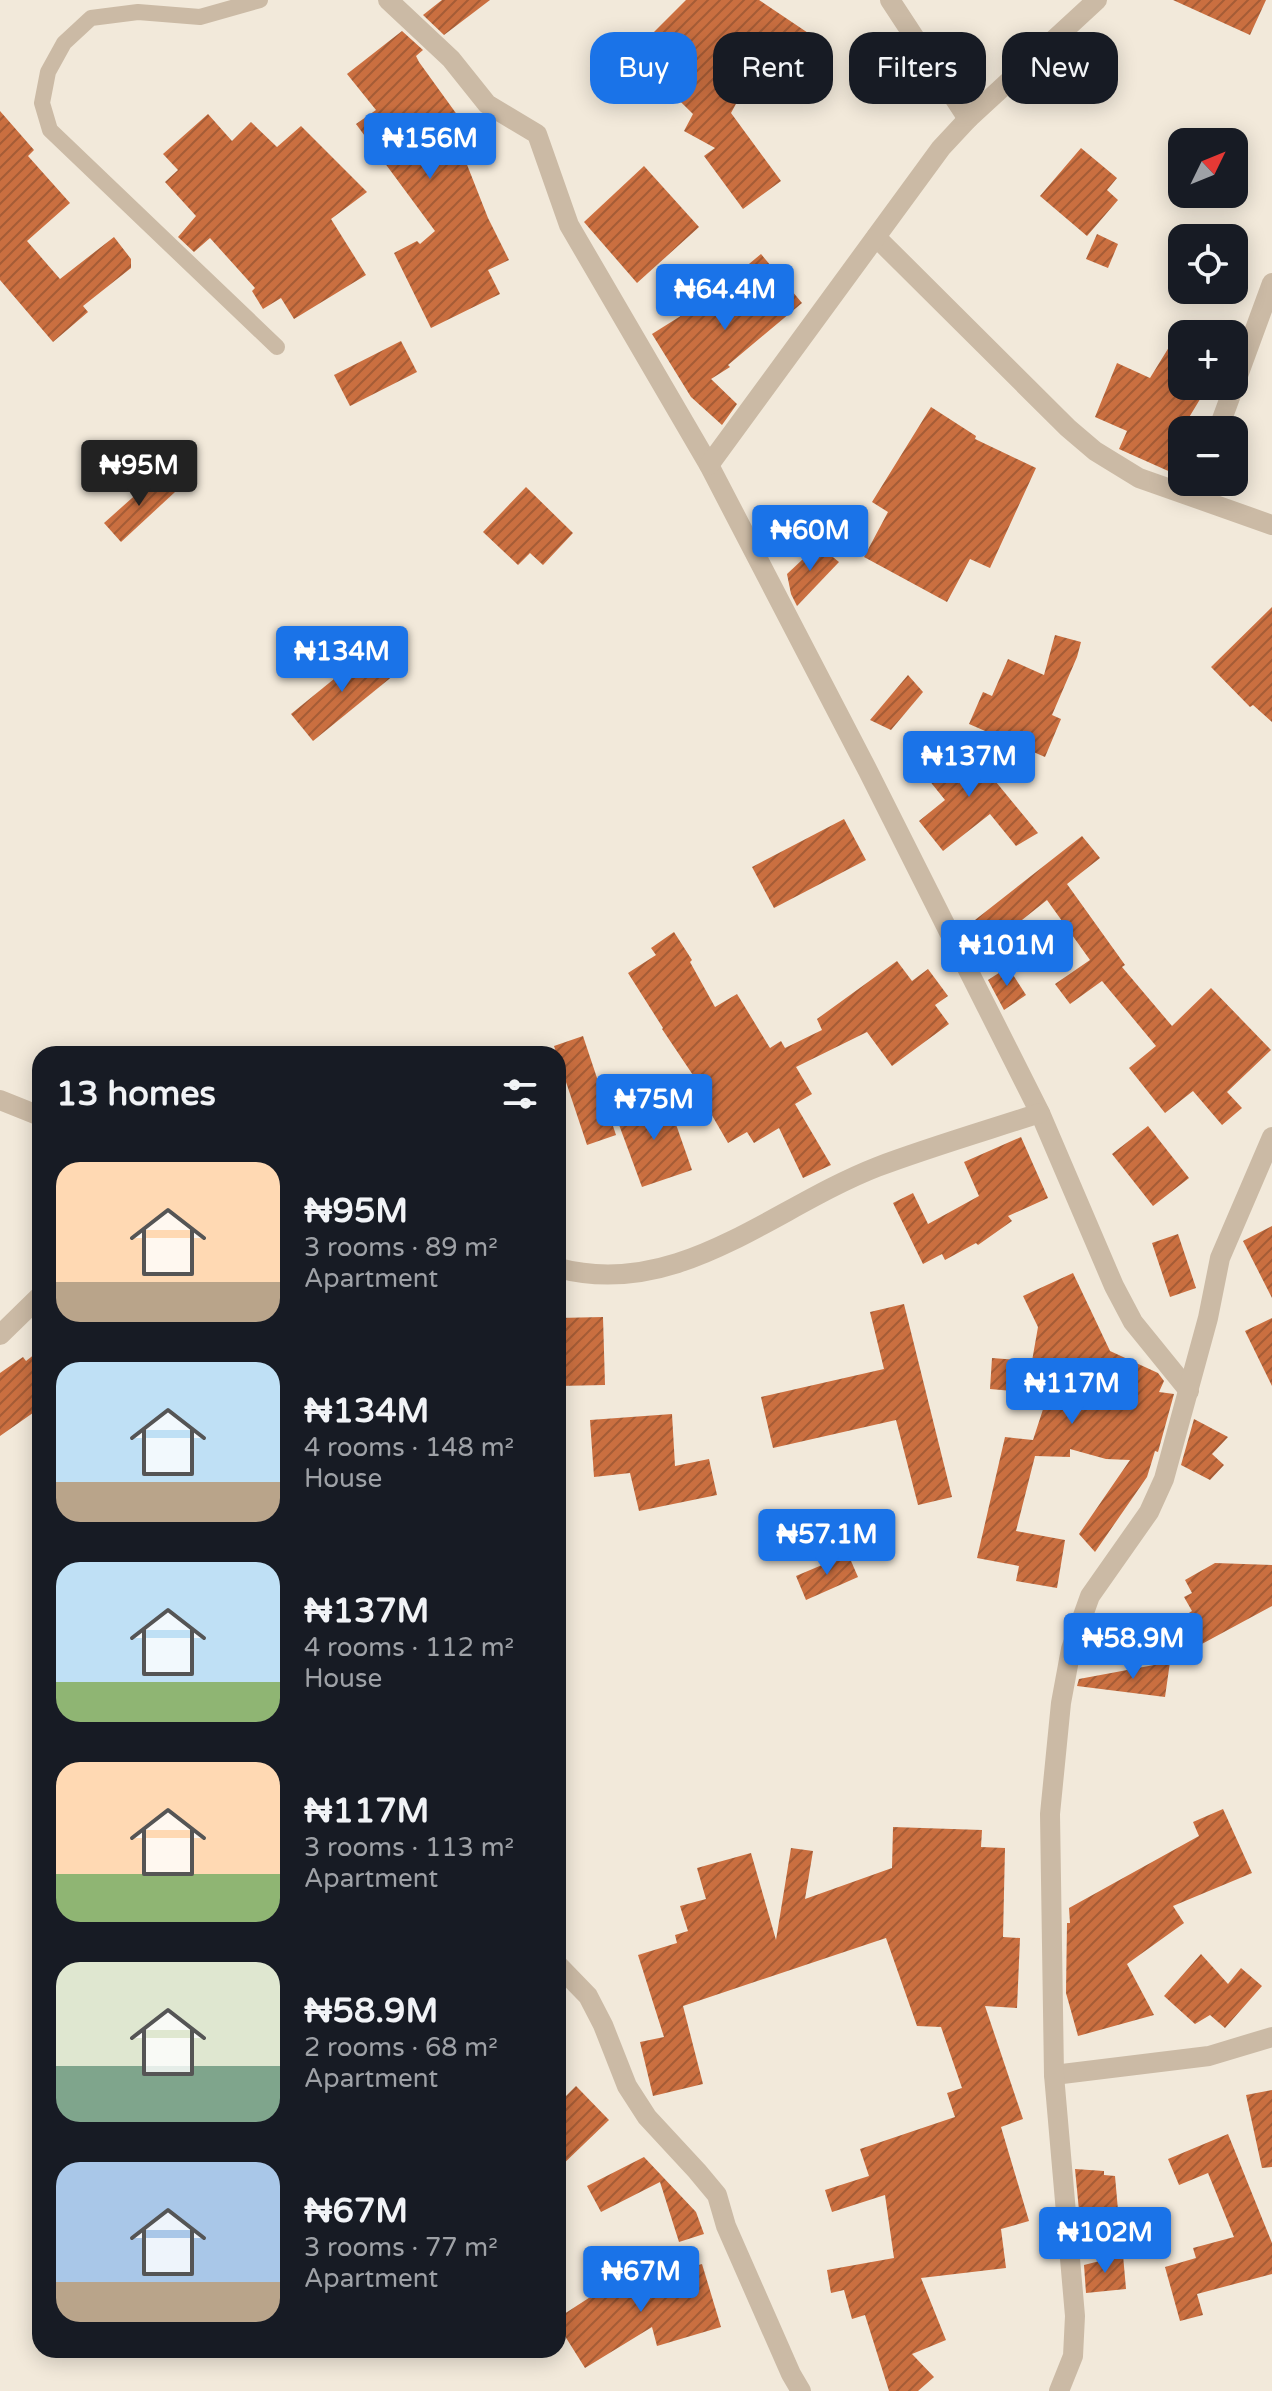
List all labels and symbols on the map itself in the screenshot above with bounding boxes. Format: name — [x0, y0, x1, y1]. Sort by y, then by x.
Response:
pin: ₦156M — [374, 113, 486, 181]
north arrow — [1168, 128, 1248, 208]
pin: ₦64.4M — [660, 264, 790, 332]
pin: ₦95M — [92, 440, 186, 508]
pin: ₦60M — [763, 505, 857, 573]
pin: ₦134M — [286, 626, 398, 694]
pin: ₦137M — [913, 731, 1025, 799]
pin: ₦101M — [951, 920, 1063, 988]
pin: ₦75M — [607, 1074, 701, 1142]
pin: ₦117M — [1016, 1358, 1128, 1426]
pin: ₦57.1M — [762, 1509, 892, 1577]
pin: ₦58.9M — [1068, 1613, 1198, 1681]
pin: ₦102M — [1049, 2207, 1161, 2275]
pin: ₦67M — [594, 2246, 688, 2314]

